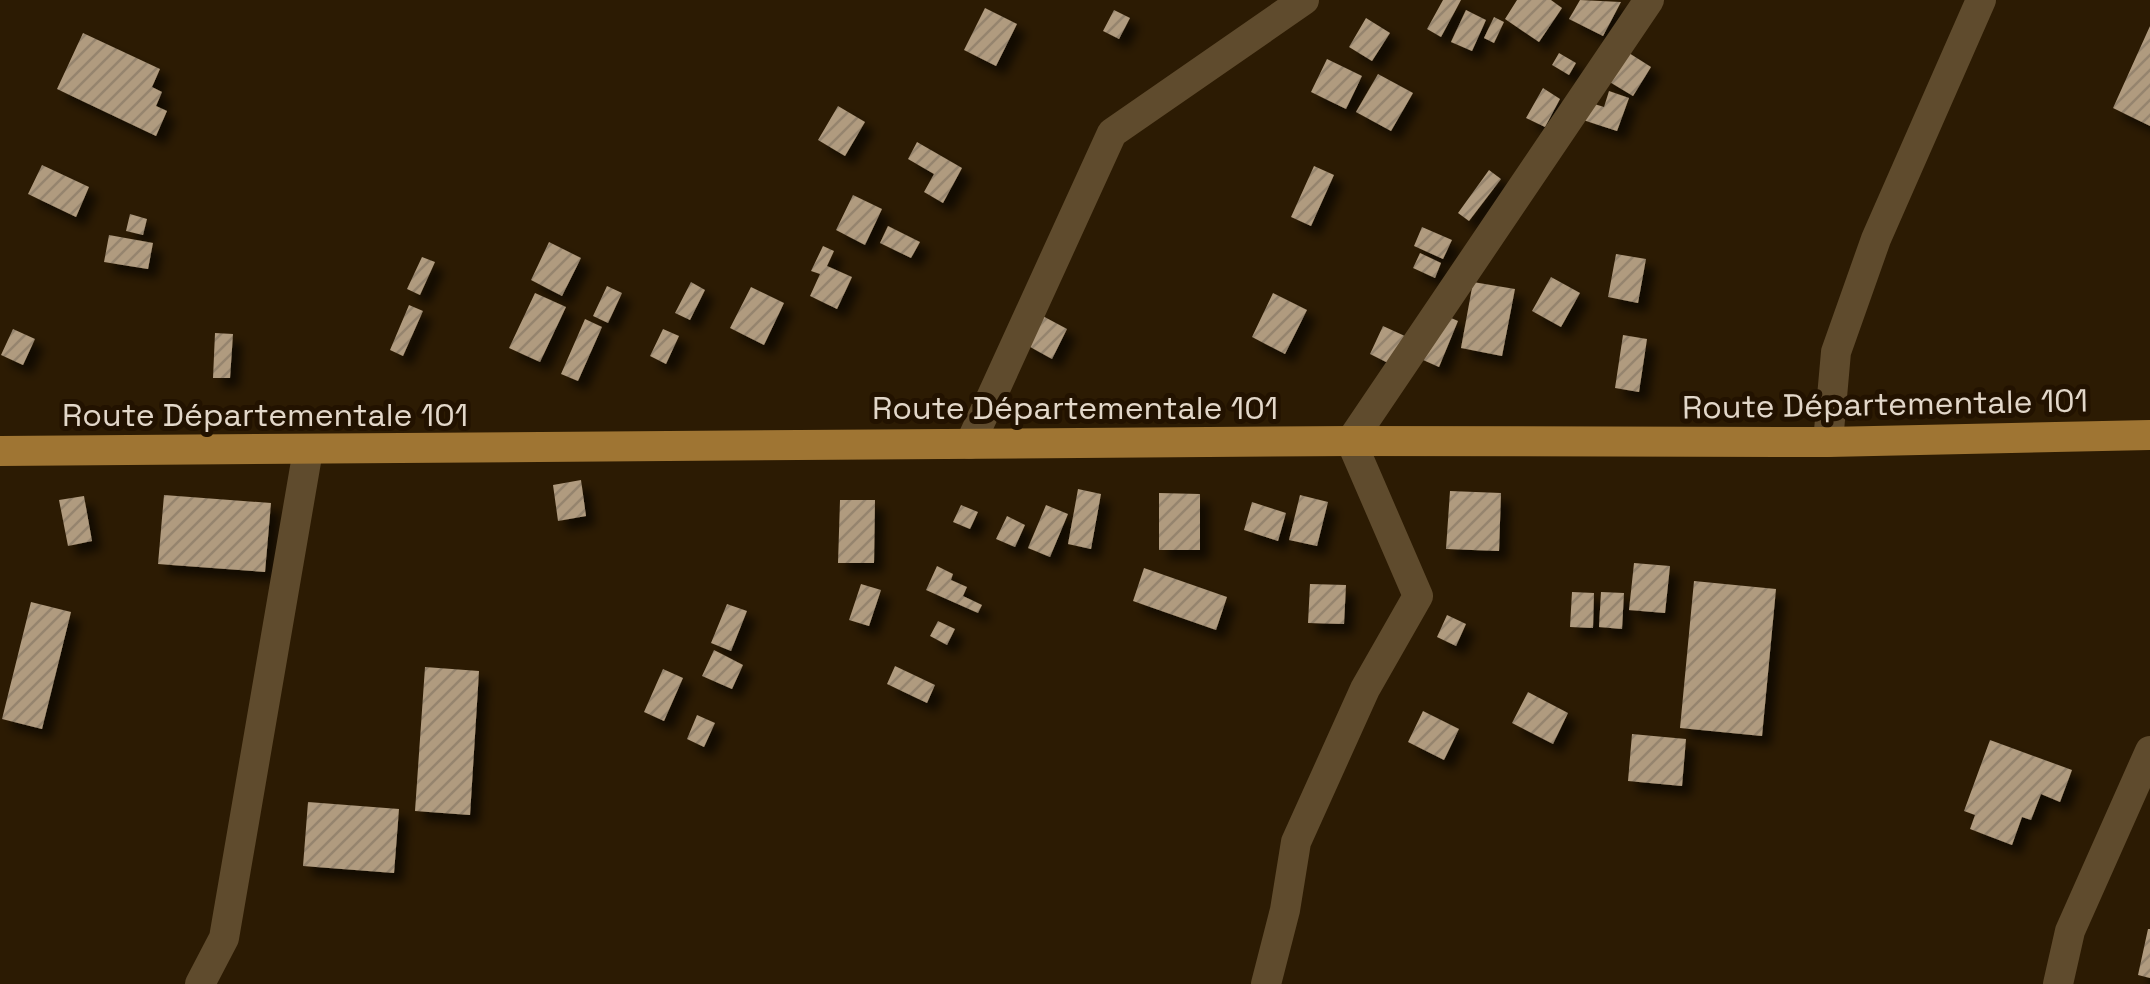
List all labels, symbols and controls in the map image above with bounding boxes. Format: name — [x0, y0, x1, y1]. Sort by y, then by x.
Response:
street label: Route Départementale 101 — [1682, 380, 2088, 428]
street label: Route Départementale 101 — [872, 388, 1278, 428]
street label: Route Départementale 101 — [62, 395, 468, 435]

